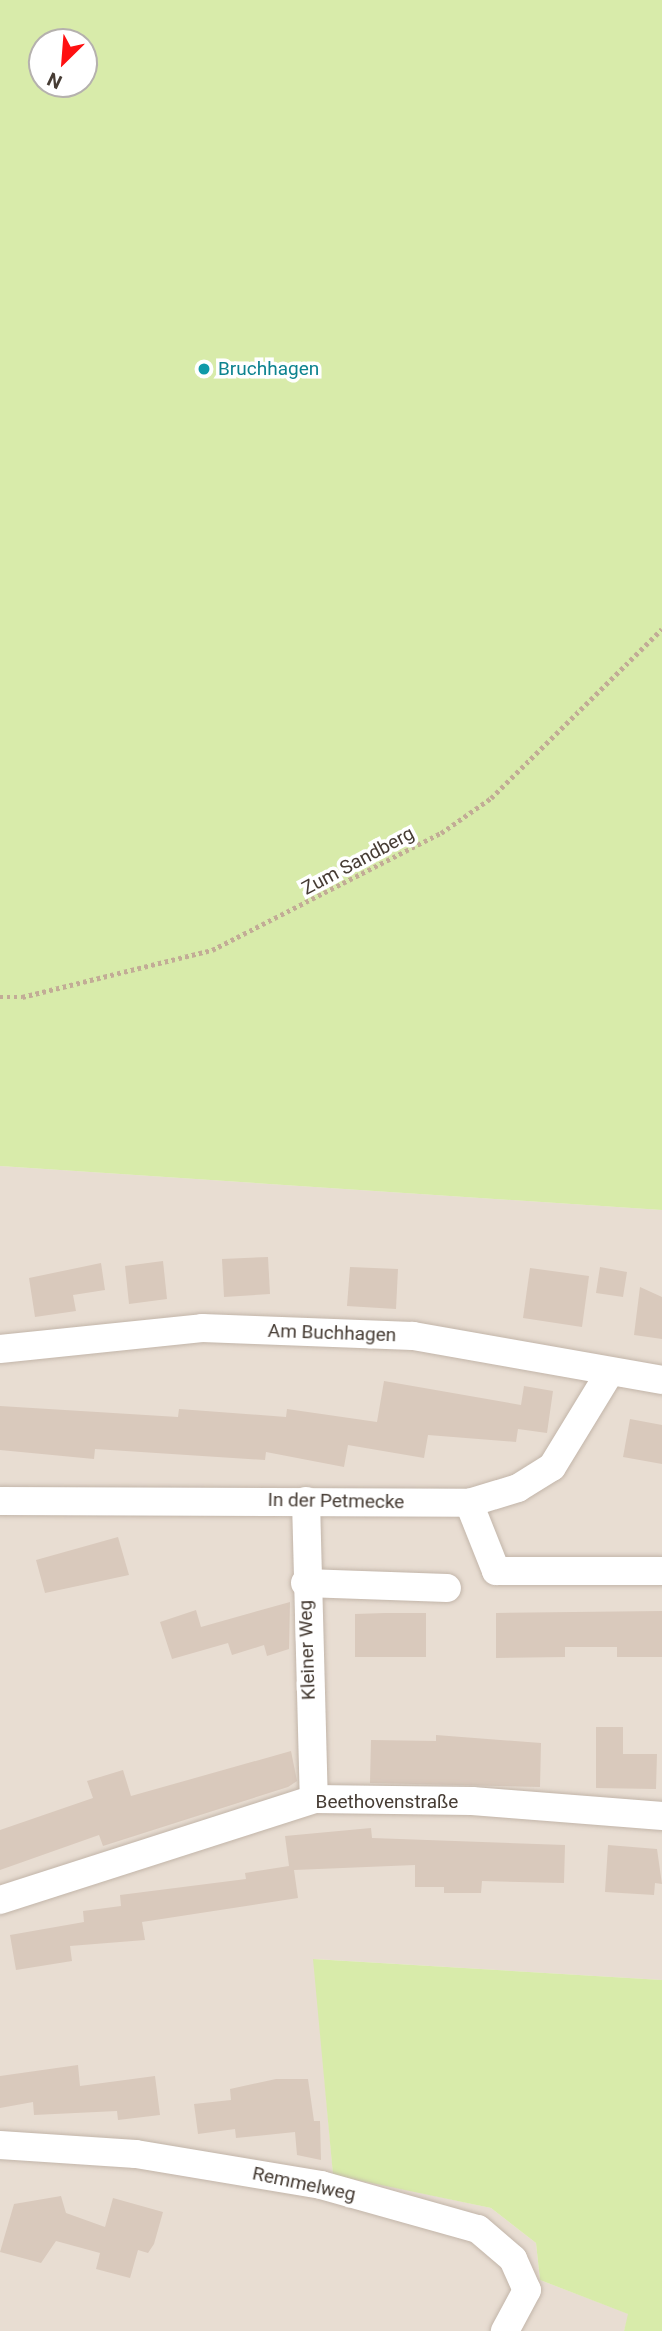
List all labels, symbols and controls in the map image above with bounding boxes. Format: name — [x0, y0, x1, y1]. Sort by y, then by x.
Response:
north arrow — [28, 28, 98, 98]
text: N — [44, 67, 66, 94]
place label: Bruchhagen — [218, 358, 319, 380]
marker: Bruchhagen — [196, 361, 212, 377]
street label: Zum Sandberg — [298, 822, 418, 900]
street label: Am Buchhagen — [267, 1319, 397, 1347]
street label: In der Petmecke — [267, 1488, 405, 1514]
street label: Kleiner Weg — [294, 1599, 320, 1701]
street label: Beethovenstraße — [316, 1791, 458, 1813]
street label: Remmelweg — [250, 2162, 358, 2206]

